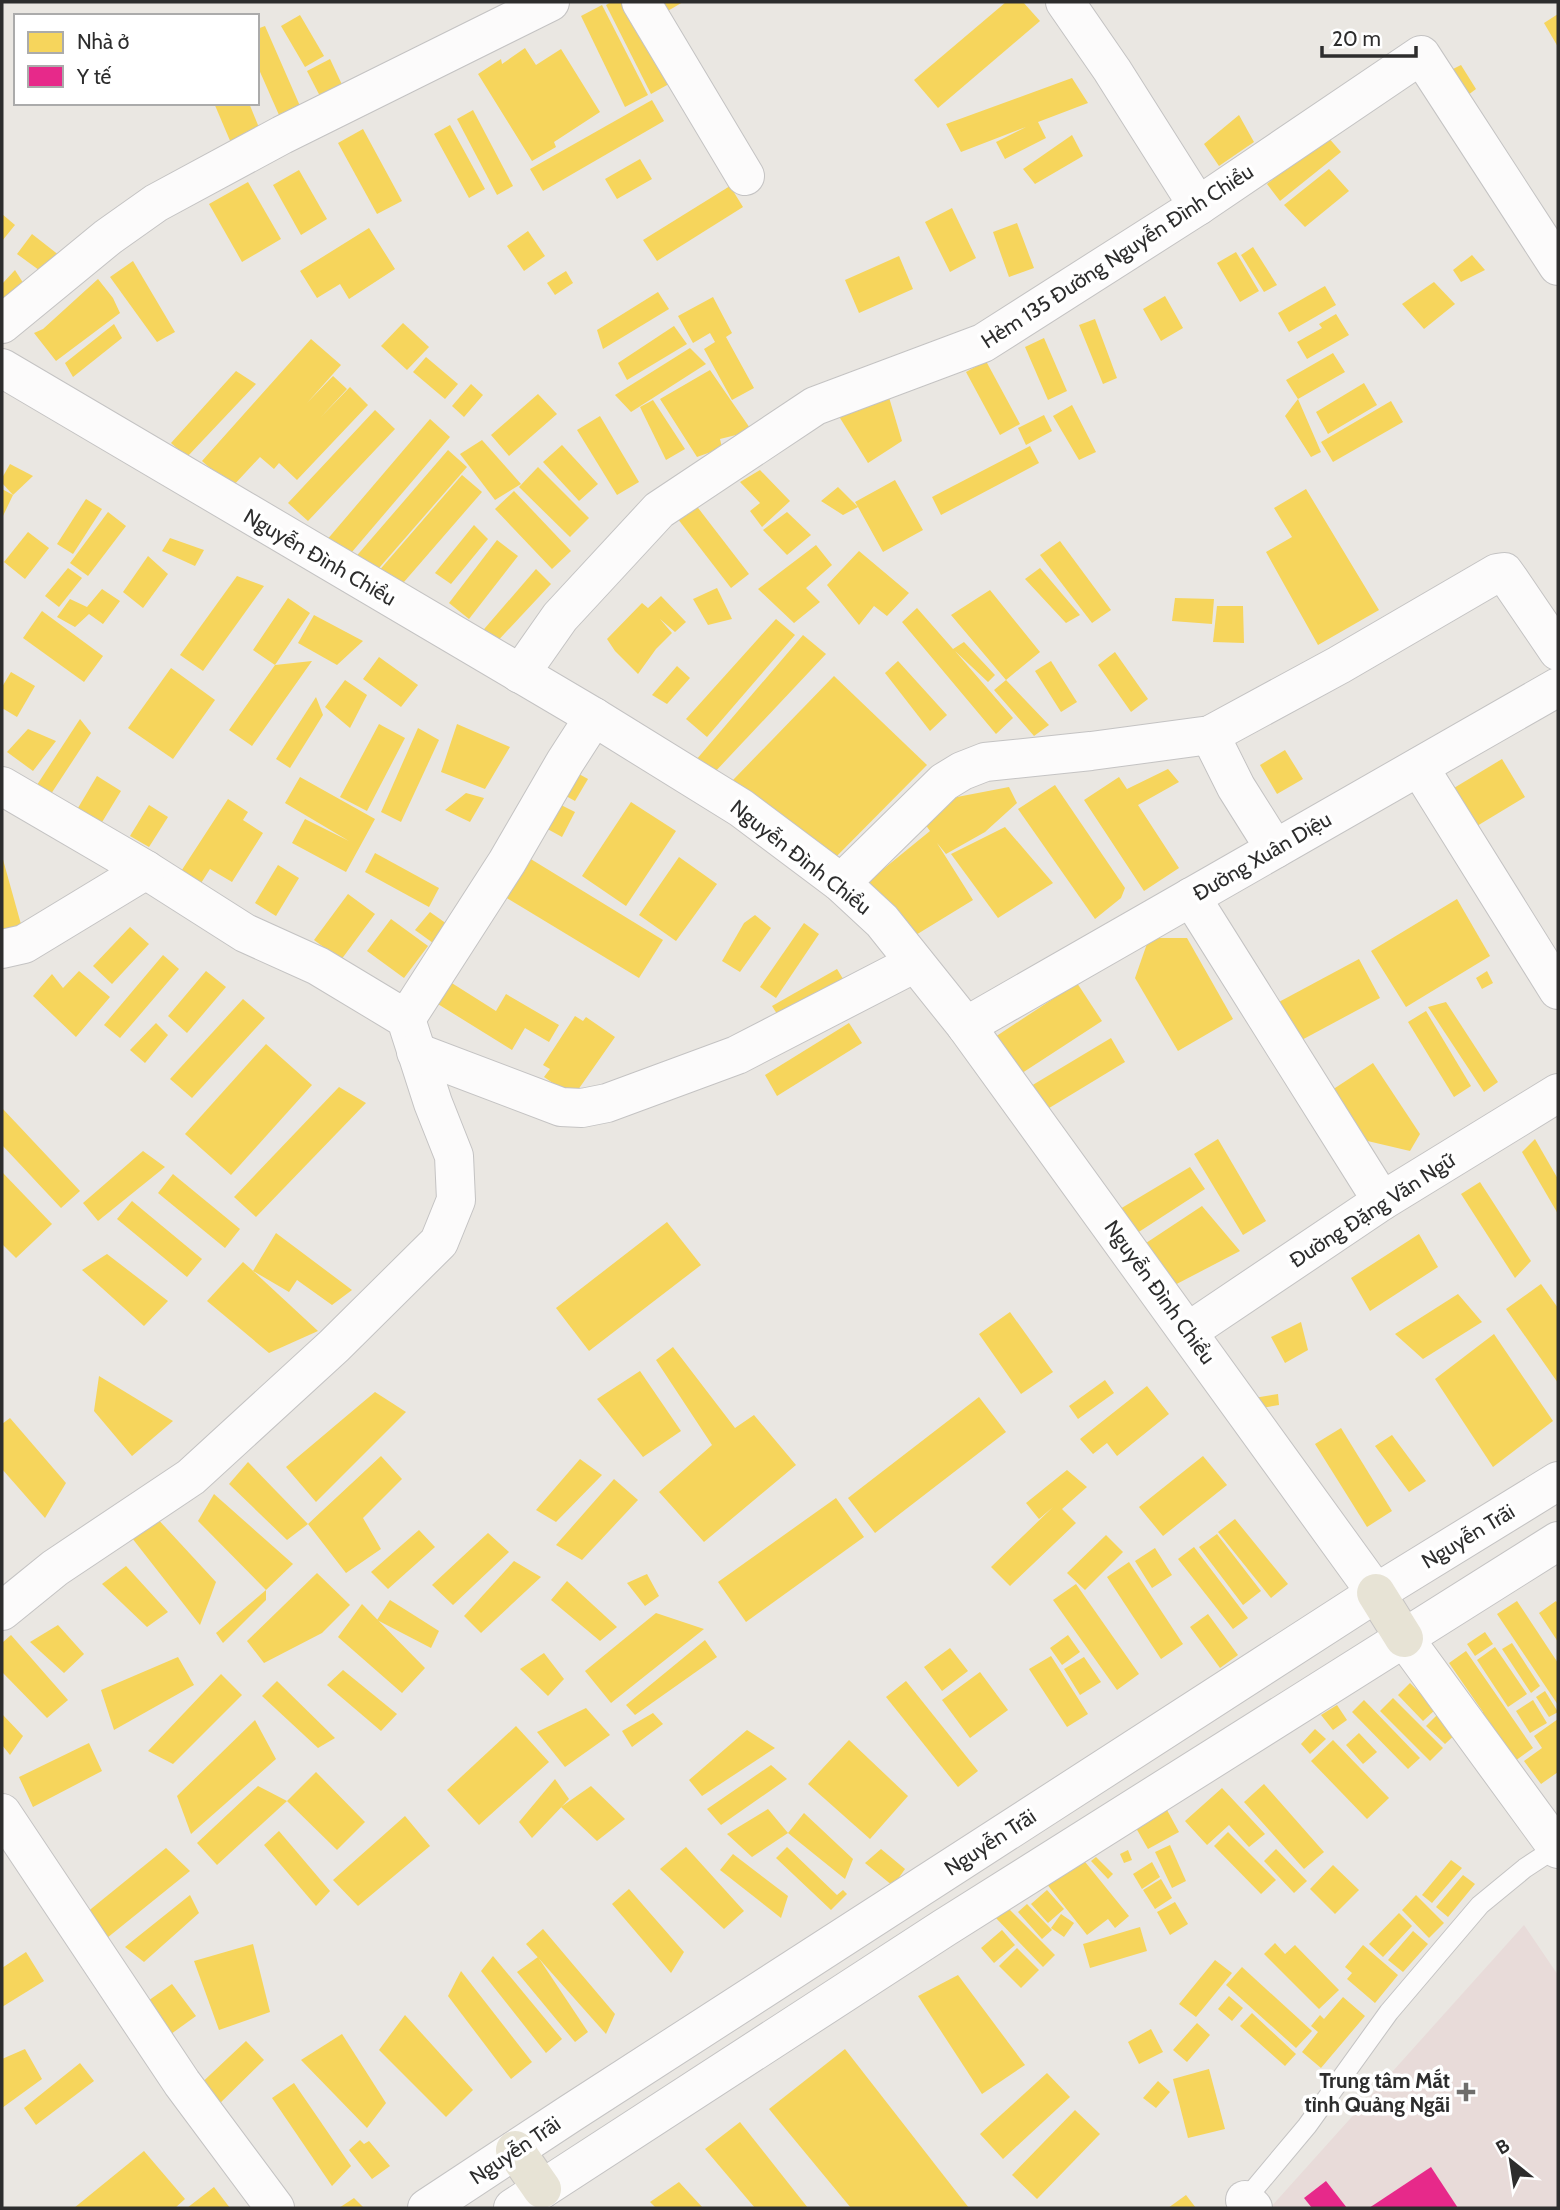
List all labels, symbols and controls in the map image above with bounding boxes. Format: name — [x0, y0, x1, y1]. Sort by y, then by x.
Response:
legend — [14, 14, 259, 105]
scale bar — [1322, 14, 1416, 58]
text: 20 m — [1332, 26, 1381, 51]
text: Nhà ở — [77, 29, 129, 54]
text: Y tế — [76, 64, 112, 89]
street label: Hẻm 135 Đường Nguyễn Đình Chiểu — [976, 159, 1258, 353]
street label: Nguyễn Đình Chiểu — [239, 503, 401, 611]
street label: Nguyễn Đình Chiểu — [726, 794, 876, 920]
street label: Đường Xuân Diệu — [1188, 806, 1336, 906]
street label: Đường Đặng Văn Ngữ — [1285, 1146, 1461, 1273]
street label: Nguyễn Đình Chiểu — [1099, 1215, 1221, 1369]
street label: Nguyễn Trãi — [1417, 1499, 1519, 1573]
street label: Nguyễn Trãi — [940, 1803, 1040, 1881]
place label: Trung tâm Mắt tỉnh Quảng Ngãi — [1305, 2068, 1450, 2117]
marker: Trung tâm Mắt tỉnh Quảng Ngãi — [1456, 2082, 1476, 2102]
street label: Nguyễn Trãi — [465, 2111, 565, 2189]
north arrow — [1476, 2126, 1546, 2196]
text: B — [1492, 2134, 1514, 2160]

